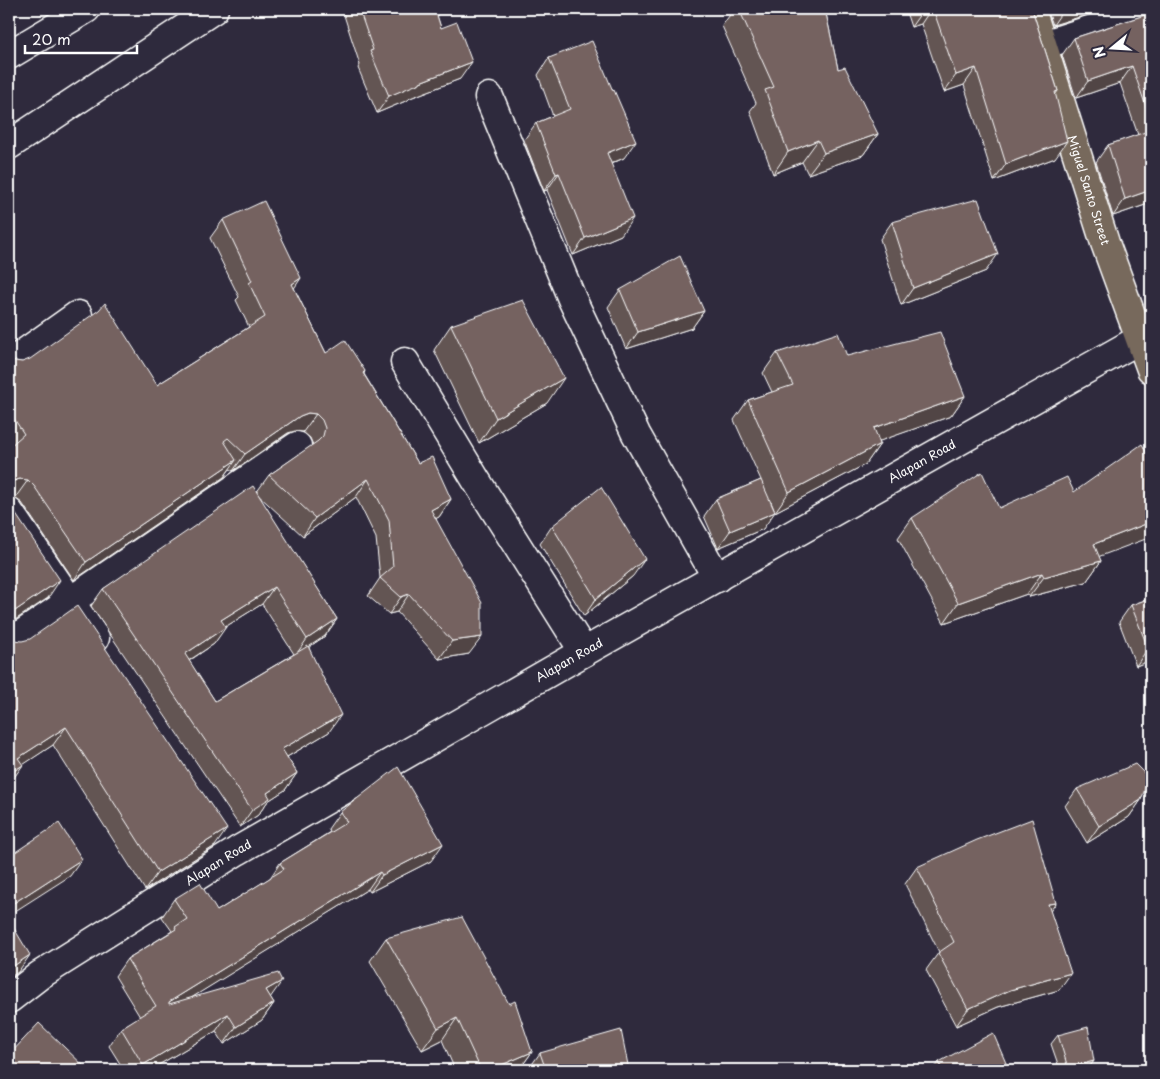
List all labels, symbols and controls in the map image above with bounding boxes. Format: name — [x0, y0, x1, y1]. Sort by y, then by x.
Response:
scale bar — [25, 22, 138, 54]
north arrow — [1088, 22, 1138, 72]
text: 20 m — [32, 27, 71, 50]
text: N — [1087, 44, 1111, 61]
street label: Miguel Santo Street — [1063, 133, 1115, 247]
street label: Alapan Road — [884, 435, 959, 487]
street label: Alapan Road — [532, 633, 606, 686]
street label: Alapan Road — [181, 835, 254, 889]

